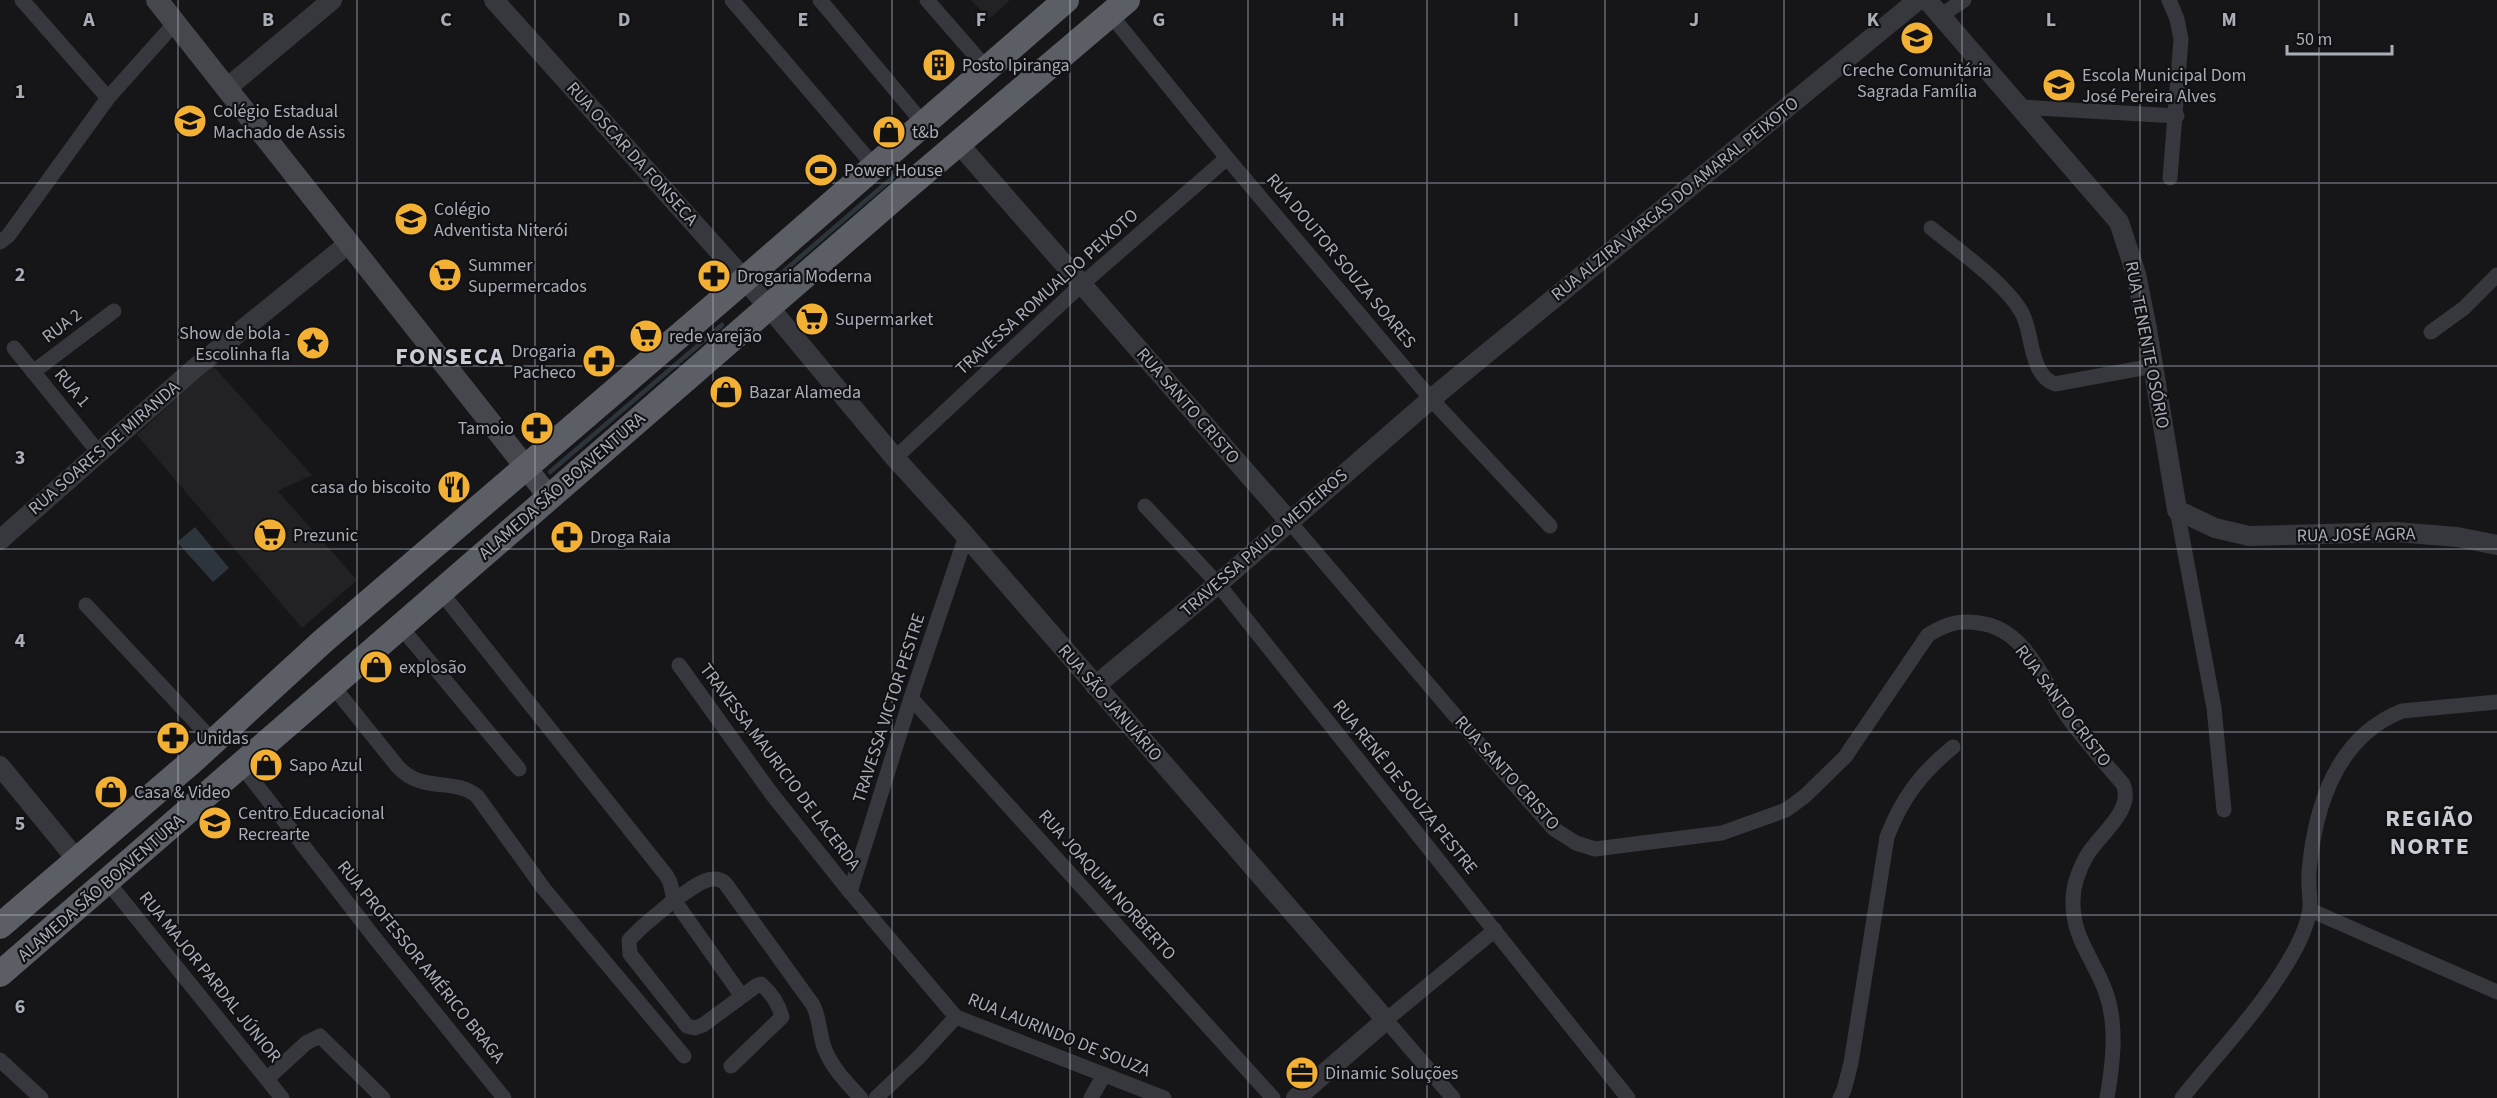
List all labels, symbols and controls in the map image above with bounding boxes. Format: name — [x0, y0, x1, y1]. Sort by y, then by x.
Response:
text: A — [82, 6, 95, 34]
text: B — [262, 6, 274, 34]
text: C — [440, 6, 452, 34]
text: D — [618, 6, 630, 34]
text: E — [798, 6, 808, 34]
text: F — [976, 6, 986, 34]
text: G — [1153, 6, 1165, 34]
text: H — [1331, 6, 1345, 34]
text: I — [1513, 6, 1519, 34]
text: J — [1689, 6, 1699, 34]
text: K — [1867, 6, 1880, 34]
text: L — [2046, 6, 2056, 34]
text: M — [2221, 6, 2237, 34]
scale bar — [2287, 18, 2392, 56]
school or university icon: Creche Comunitária Sagrada Família — [1899, 20, 1935, 56]
text: 50 m — [2296, 27, 2332, 52]
building icon: Posto Ipiranga — [921, 47, 957, 83]
place label: Posto Ipiranga — [962, 53, 1070, 78]
place label: Creche Comunitária Sagrada Família — [1842, 58, 1992, 104]
place label: Escola Municipal Dom José Pereira Alves — [2082, 63, 2246, 109]
school or university icon: Escola Municipal Dom José Pereira Alves — [2041, 67, 2077, 103]
street label: RUA OSCAR DA FONSECA — [560, 76, 704, 232]
text: 1 — [15, 78, 25, 106]
street label: RUA ALZIRA VARGAS DO AMARAL PEIXOTO — [1546, 91, 1804, 307]
place label: Colégio Estadual Machado de Assis — [213, 99, 345, 145]
school or university icon: Colégio Estadual Machado de Assis — [172, 103, 208, 139]
shop icon: t&b — [871, 114, 907, 150]
place label: t&b — [912, 120, 939, 145]
sports icon: Power House — [803, 152, 839, 188]
place label: Power House — [844, 158, 943, 183]
street label: RUA DOUTOR SOUZA SOARES — [1260, 168, 1422, 354]
place label: Colégio Adventista Niterói — [434, 197, 568, 243]
school or university icon: Colégio Adventista Niterói — [393, 201, 429, 237]
street label: TRAVESSA ROMUALDO PEIXOTO — [950, 203, 1144, 381]
place label: Summer Supermercados — [468, 253, 587, 299]
supermarket icon: Summer Supermercados — [427, 257, 463, 293]
pharmacy icon: Drogaria Moderna — [696, 258, 732, 294]
street label: RUA TENENTE OSÓRIO — [2119, 259, 2175, 431]
text: 2 — [15, 261, 25, 289]
place label: Drogaria Moderna — [737, 264, 872, 289]
supermarket icon: Supermarket — [794, 301, 830, 337]
street label: RUA 2 — [37, 303, 87, 349]
place label: Supermarket — [835, 307, 933, 332]
supermarket icon: rede varejão — [628, 318, 664, 354]
place label: Show de bola - Escolinha fla — [179, 321, 290, 367]
place label: rede varejão — [669, 324, 762, 349]
place icon: Show de bola - Escolinha fla — [295, 325, 331, 361]
district label: FONSECA — [395, 339, 505, 374]
place label: Drogaria Pacheco — [512, 339, 576, 385]
pharmacy icon: Drogaria Pacheco — [581, 343, 617, 379]
street label: RUA SANTO CRISTO — [1131, 343, 1245, 469]
street label: RUA 1 — [48, 363, 96, 413]
shop icon: Bazar Alameda — [708, 374, 744, 410]
street label: RUA SOARES DE MIRANDA — [23, 375, 185, 521]
place label: Bazar Alameda — [749, 380, 861, 405]
street label: ALAMEDA SÃO BOAVENTURA — [473, 406, 651, 565]
pharmacy icon: Tamoio — [519, 410, 555, 446]
place label: Tamoio — [458, 416, 514, 441]
text: 3 — [15, 444, 25, 472]
street label: TRAVESSA PAULO MEDEIROS — [1175, 463, 1353, 623]
restaurant icon: casa do biscoito — [436, 469, 472, 505]
place label: casa do biscoito — [311, 475, 431, 500]
supermarket icon: Prezunic — [252, 517, 288, 553]
pharmacy icon: Droga Raia — [549, 519, 585, 555]
street label: RUA JOSÉ AGRA — [2296, 521, 2416, 549]
place label: Prezunic — [293, 523, 358, 548]
place label: Droga Raia — [590, 525, 671, 550]
street label: TRAVESSA VICTOR PESTRE — [847, 610, 931, 806]
text: 4 — [15, 627, 26, 655]
street label: RUA SÃO JANUÁRIO — [1052, 639, 1168, 767]
street label: RUA SANTO CRISTO — [2009, 640, 2117, 772]
shop icon: explosão — [358, 649, 394, 685]
place label: explosão — [399, 655, 467, 680]
street label: TRAVESSA MAURICIO DE LACERDA — [694, 658, 866, 876]
street label: RUA RENÊ DE SOUZA PESTRE — [1327, 694, 1483, 880]
street label: RUA SANTO CRISTO — [1449, 710, 1565, 836]
pharmacy icon: Unidas — [155, 720, 191, 756]
place label: Unidas — [196, 726, 249, 751]
shop icon: Sapo Azul — [248, 747, 284, 783]
place label: Sapo Azul — [289, 753, 363, 778]
shop icon: Casa & Video — [93, 774, 129, 810]
place label: Casa & Video — [134, 780, 231, 805]
place label: Centro Educacional Recrearte — [238, 801, 385, 847]
district label: REGIÃO NORTE — [2385, 801, 2475, 864]
street label: RUA JOAQUIM NORBERTO — [1032, 804, 1182, 966]
school or university icon: Centro Educacional Recrearte — [197, 805, 233, 841]
street label: ALAMEDA SÃO BOAVENTURA — [12, 808, 190, 967]
text: 5 — [15, 810, 25, 838]
street label: RUA PROFESSOR AMÉRICO BRAGA — [331, 855, 511, 1069]
street label: RUA MAJOR PARDAL JÚNIOR — [133, 886, 287, 1068]
street label: RUA LAURINDO DE SOUZA — [964, 987, 1154, 1083]
text: 6 — [15, 993, 25, 1021]
office icon: Dinamic Soluções — [1284, 1055, 1320, 1091]
place label: Dinamic Soluções — [1325, 1061, 1458, 1086]

